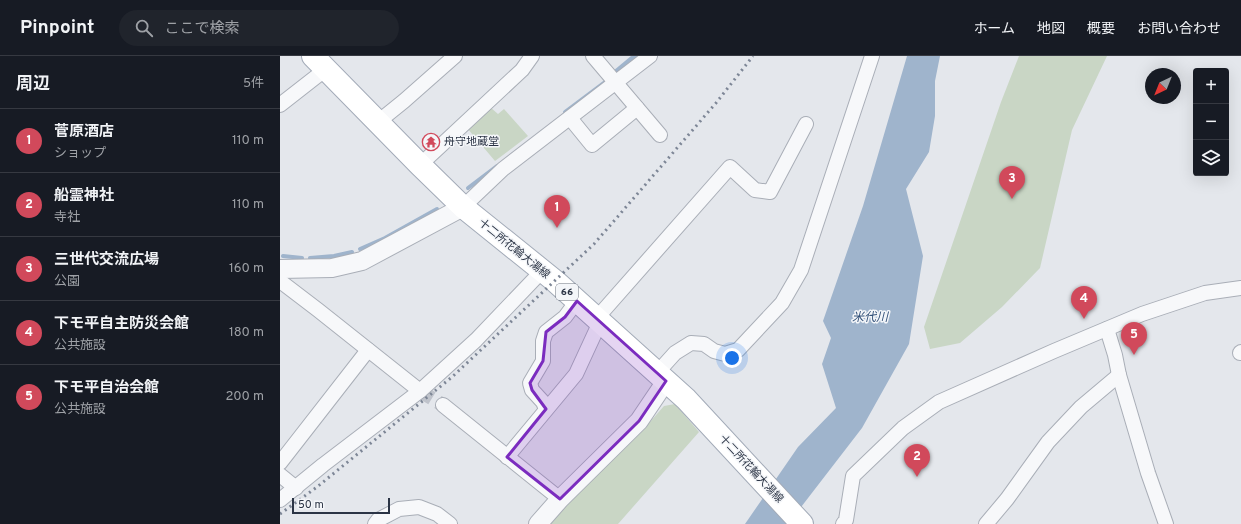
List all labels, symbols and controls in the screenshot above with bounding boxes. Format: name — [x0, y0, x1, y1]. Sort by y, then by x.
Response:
search box — [119, 10, 399, 46]
text: Pinpoint — [20, 16, 95, 40]
icon: search — [133, 17, 155, 39]
text: ここで検索 — [165, 20, 240, 39]
text: ホーム — [973, 21, 1015, 38]
text: 地図 — [1037, 21, 1065, 38]
text: 概要 — [1087, 21, 1115, 38]
text: お問い合わせ — [1137, 21, 1221, 38]
north arrow — [1145, 68, 1181, 104]
map controls — [1193, 68, 1229, 176]
button: + — [1193, 68, 1229, 104]
text: 周辺 — [16, 74, 50, 96]
text: 5件 — [243, 76, 264, 92]
button: − — [1193, 104, 1229, 140]
text: 菅原酒店 — [54, 123, 114, 142]
temple icon: 舟守地蔵堂 — [421, 132, 441, 152]
text: 1 — [26, 133, 32, 149]
text: 110 m — [232, 133, 264, 149]
place label: 舟守地蔵堂 — [444, 135, 499, 149]
button: layers — [1193, 140, 1229, 176]
text: ショップ — [54, 146, 106, 162]
pin: 3 — [999, 166, 1025, 199]
text: 船霊神社 — [54, 187, 114, 206]
pin: 1 — [544, 195, 570, 228]
text: 2 — [25, 197, 33, 213]
text: 110 m — [232, 197, 264, 213]
text: 寺社 — [54, 210, 80, 226]
street label: 十二所花輪大湯線 — [475, 216, 553, 282]
text: 三世代交流広場 — [54, 251, 159, 270]
text: 3 — [25, 261, 33, 277]
text: 160 m — [229, 261, 264, 277]
text: 公園 — [54, 274, 80, 290]
road number: 66 — [556, 284, 578, 300]
pin: 4 — [1071, 286, 1097, 319]
water label: 米代川 — [852, 310, 890, 326]
text: 下モ平自主防災会館 — [54, 315, 189, 334]
pin: 5 — [1121, 322, 1147, 355]
text: 4 — [25, 325, 33, 341]
text: 180 m — [229, 325, 264, 341]
text: 公共施設 — [54, 338, 106, 354]
your location — [722, 348, 742, 368]
text: 下モ平自治会館 — [54, 379, 159, 398]
text: 5 — [25, 389, 33, 405]
text: 200 m — [225, 389, 264, 405]
text: 公共施設 — [54, 402, 106, 418]
street label: 十二所花輪大湯線 — [716, 432, 786, 506]
pin: 2 — [904, 444, 930, 477]
scale bar — [292, 496, 390, 515]
text: 50 m — [298, 498, 324, 512]

